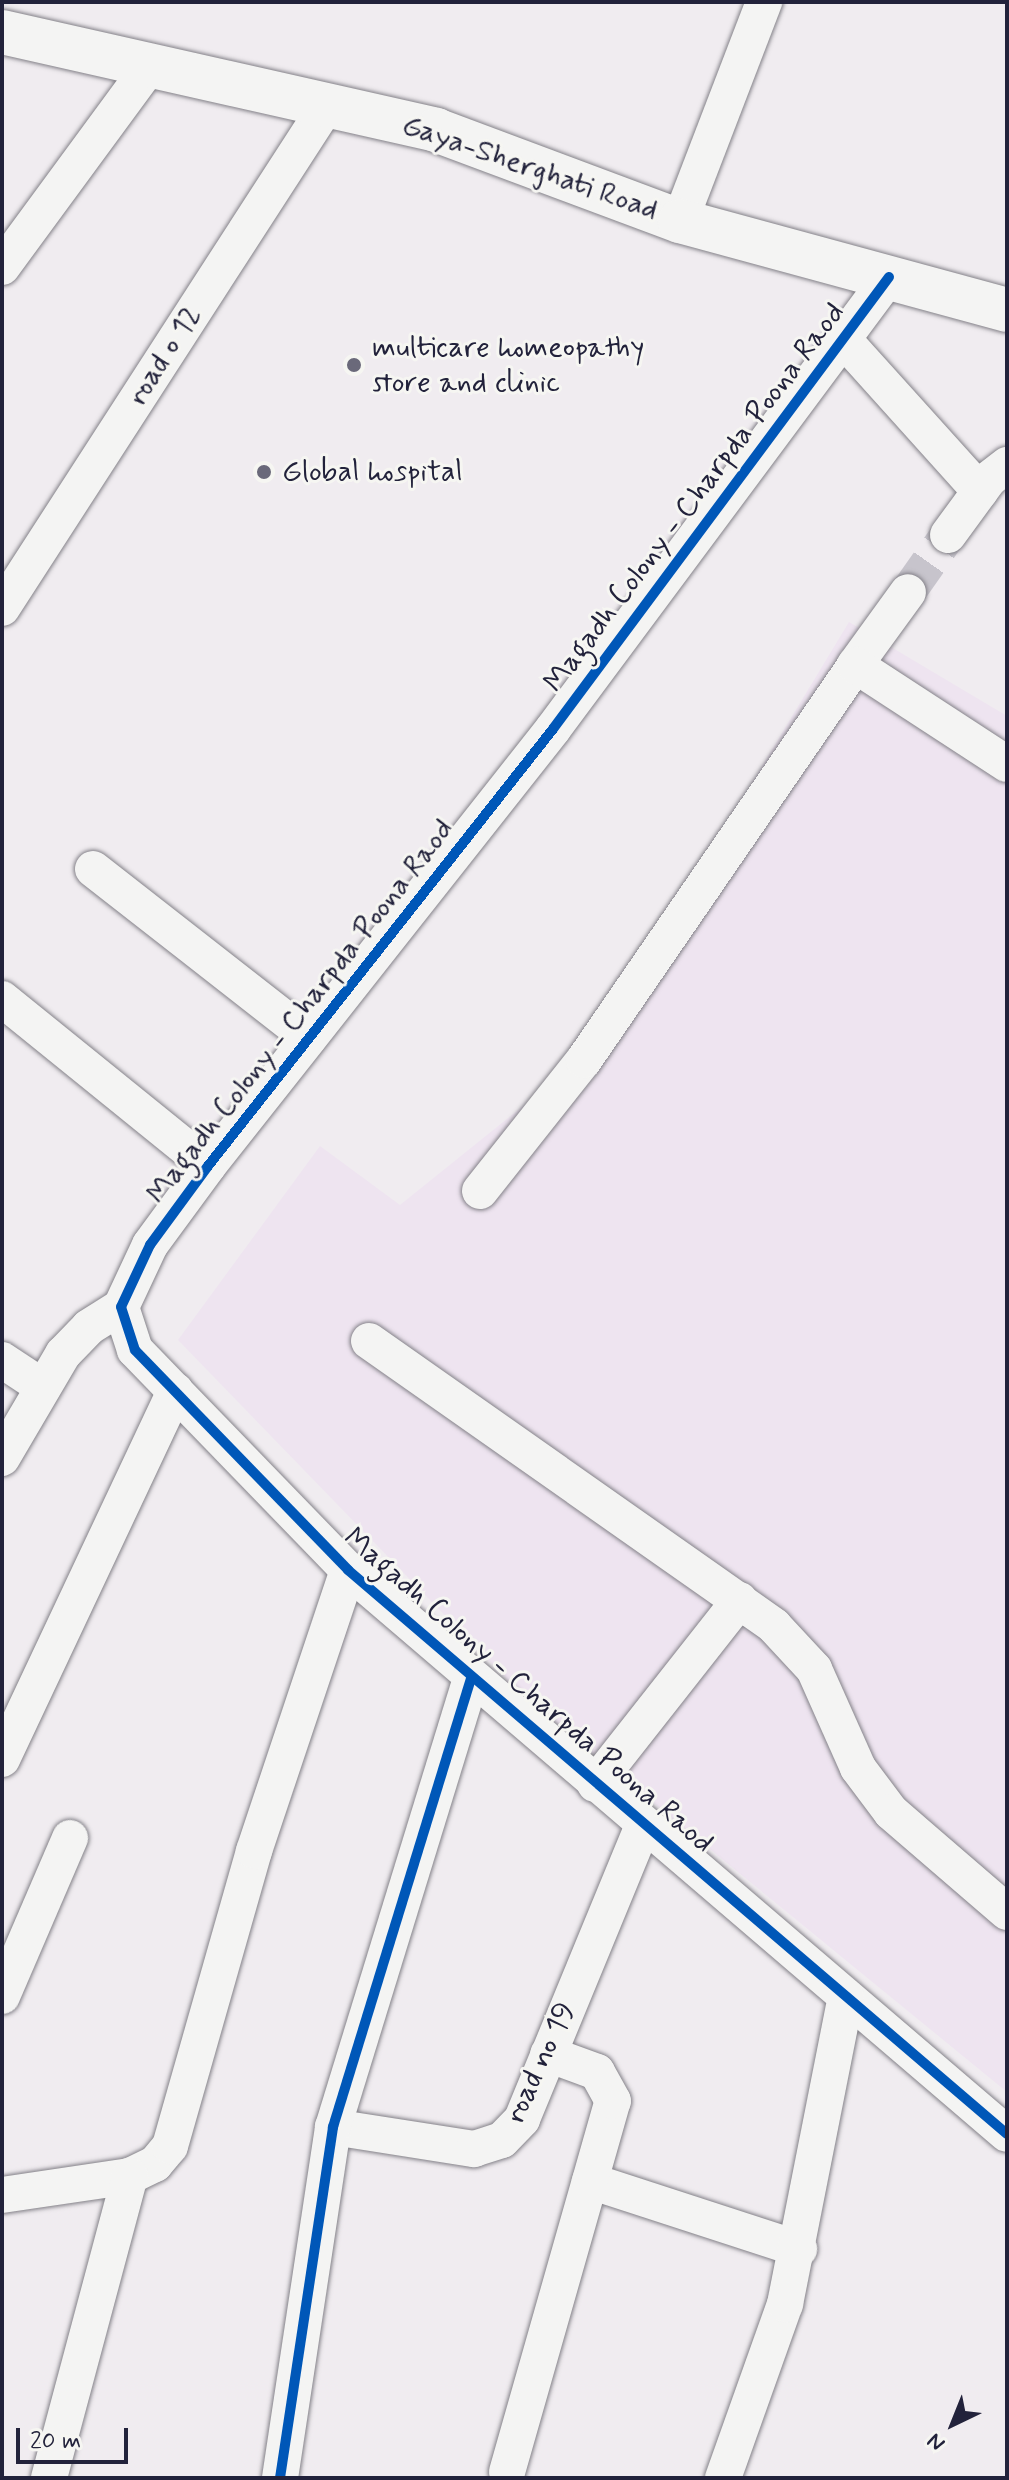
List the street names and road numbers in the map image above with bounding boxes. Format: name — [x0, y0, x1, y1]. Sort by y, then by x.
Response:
street label: Gaya-Sherghati Road — [397, 107, 663, 229]
street label: Magadh Colony - Charpda Poona Raod — [534, 293, 856, 703]
street label: road o 12 — [120, 299, 210, 413]
street label: Magadh Colony - Charpda Poona Raod — [137, 809, 465, 1215]
street label: Magadh Colony - Charpda Poona Raod — [332, 1518, 724, 1864]
street label: road no 19 — [498, 1997, 584, 2129]

